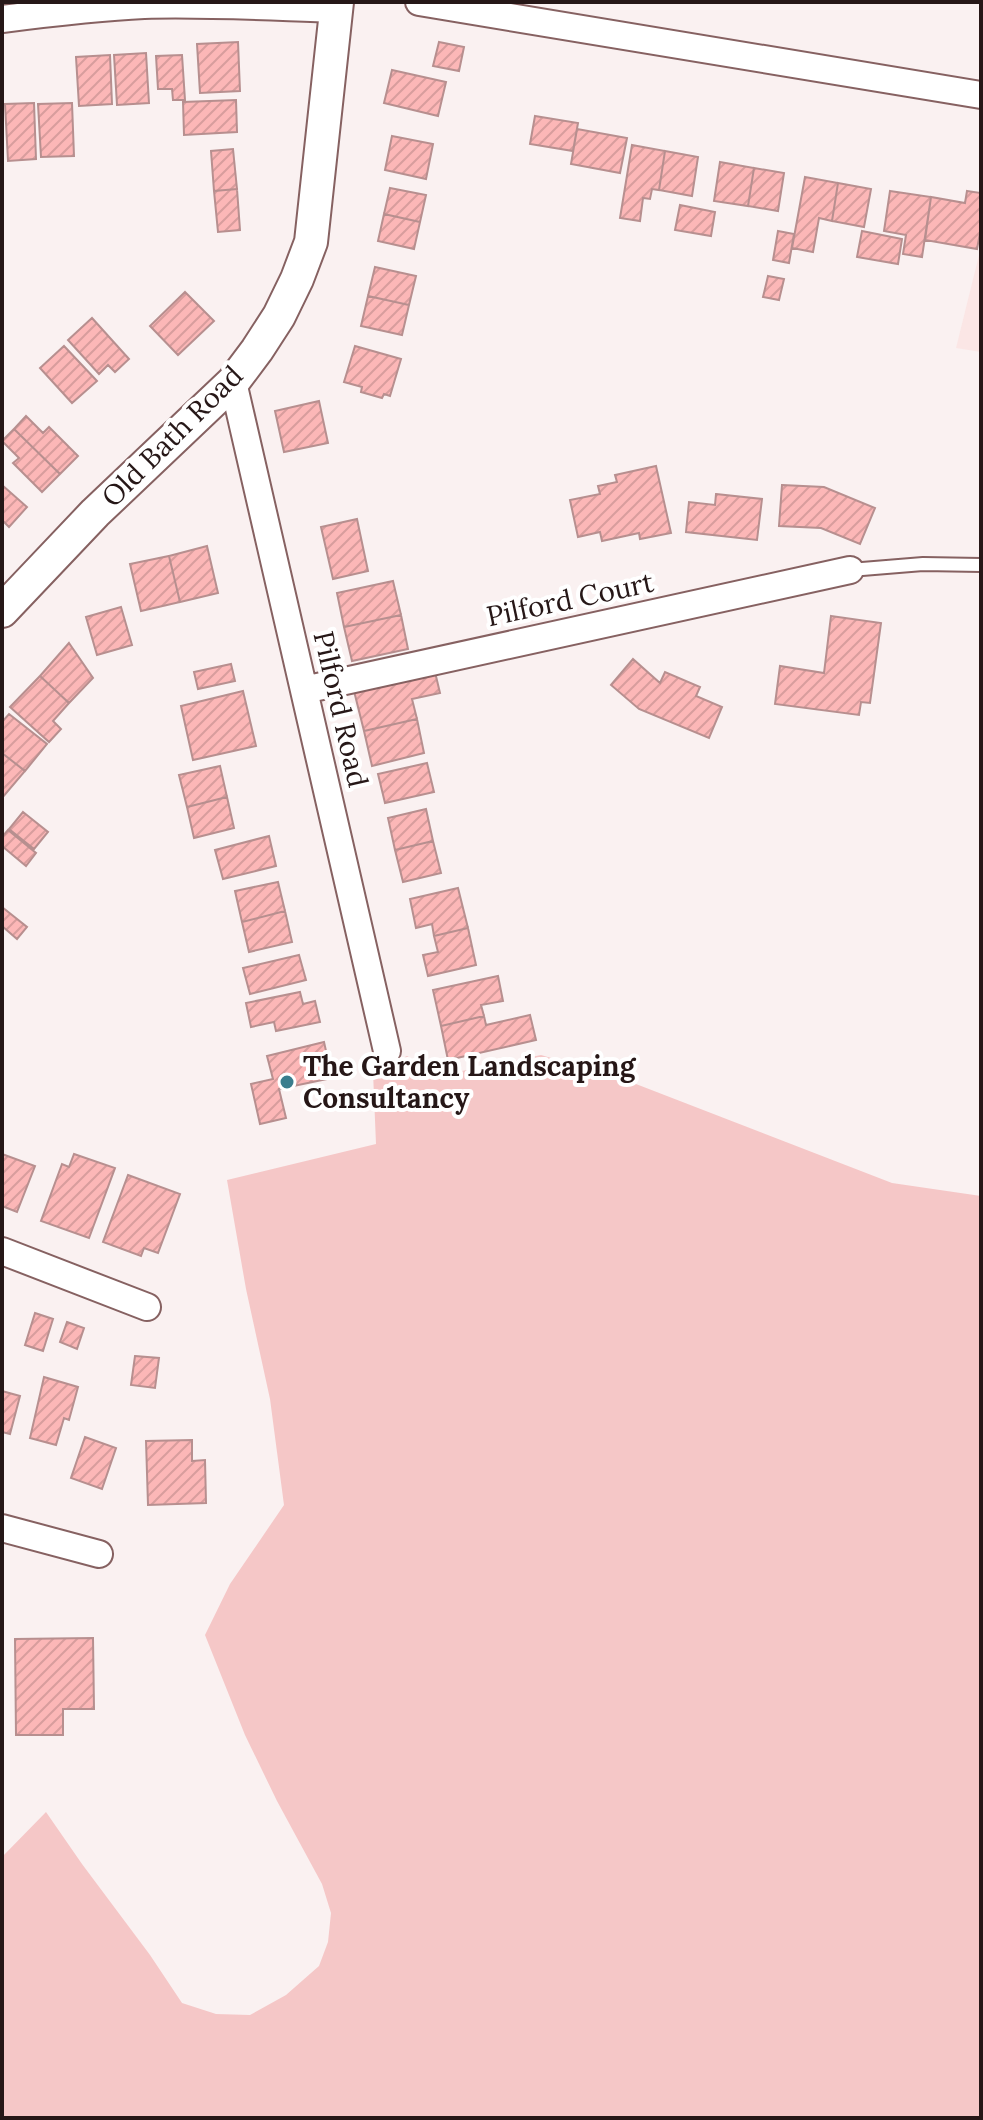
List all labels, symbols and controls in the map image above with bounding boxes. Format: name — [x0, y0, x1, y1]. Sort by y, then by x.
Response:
street label: Old Bath Road — [94, 358, 250, 514]
street label: Pilford Court — [483, 564, 657, 634]
street label: Pilford Road — [306, 627, 376, 791]
place label: The Garden Landscaping Consultancy — [303, 1048, 637, 1116]
marker: The Garden Landscaping Consultancy — [278, 1073, 296, 1091]

